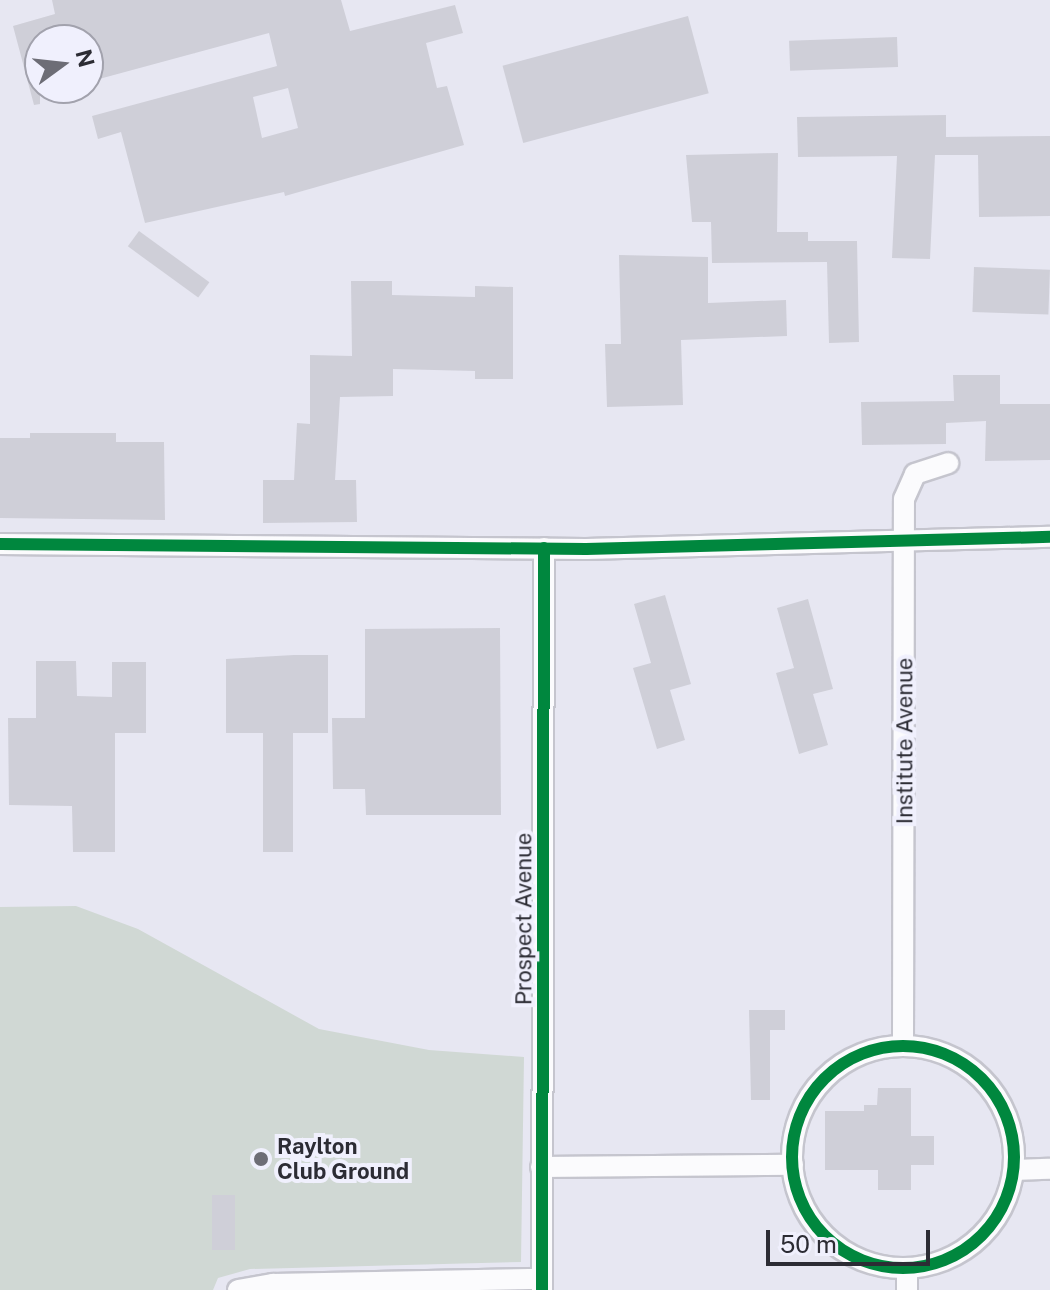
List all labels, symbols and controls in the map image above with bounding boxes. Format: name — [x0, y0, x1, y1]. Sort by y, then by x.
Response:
north arrow — [24, 24, 104, 104]
text: N — [70, 47, 100, 70]
street label: Institute Avenue — [892, 658, 918, 824]
street label: Prospect Avenue — [511, 833, 537, 1005]
place label: Raylton Club Ground — [277, 1133, 409, 1184]
marker: Raylton Club Ground — [252, 1150, 270, 1168]
scale bar — [770, 1214, 934, 1264]
text: 50 m — [780, 1230, 837, 1258]

